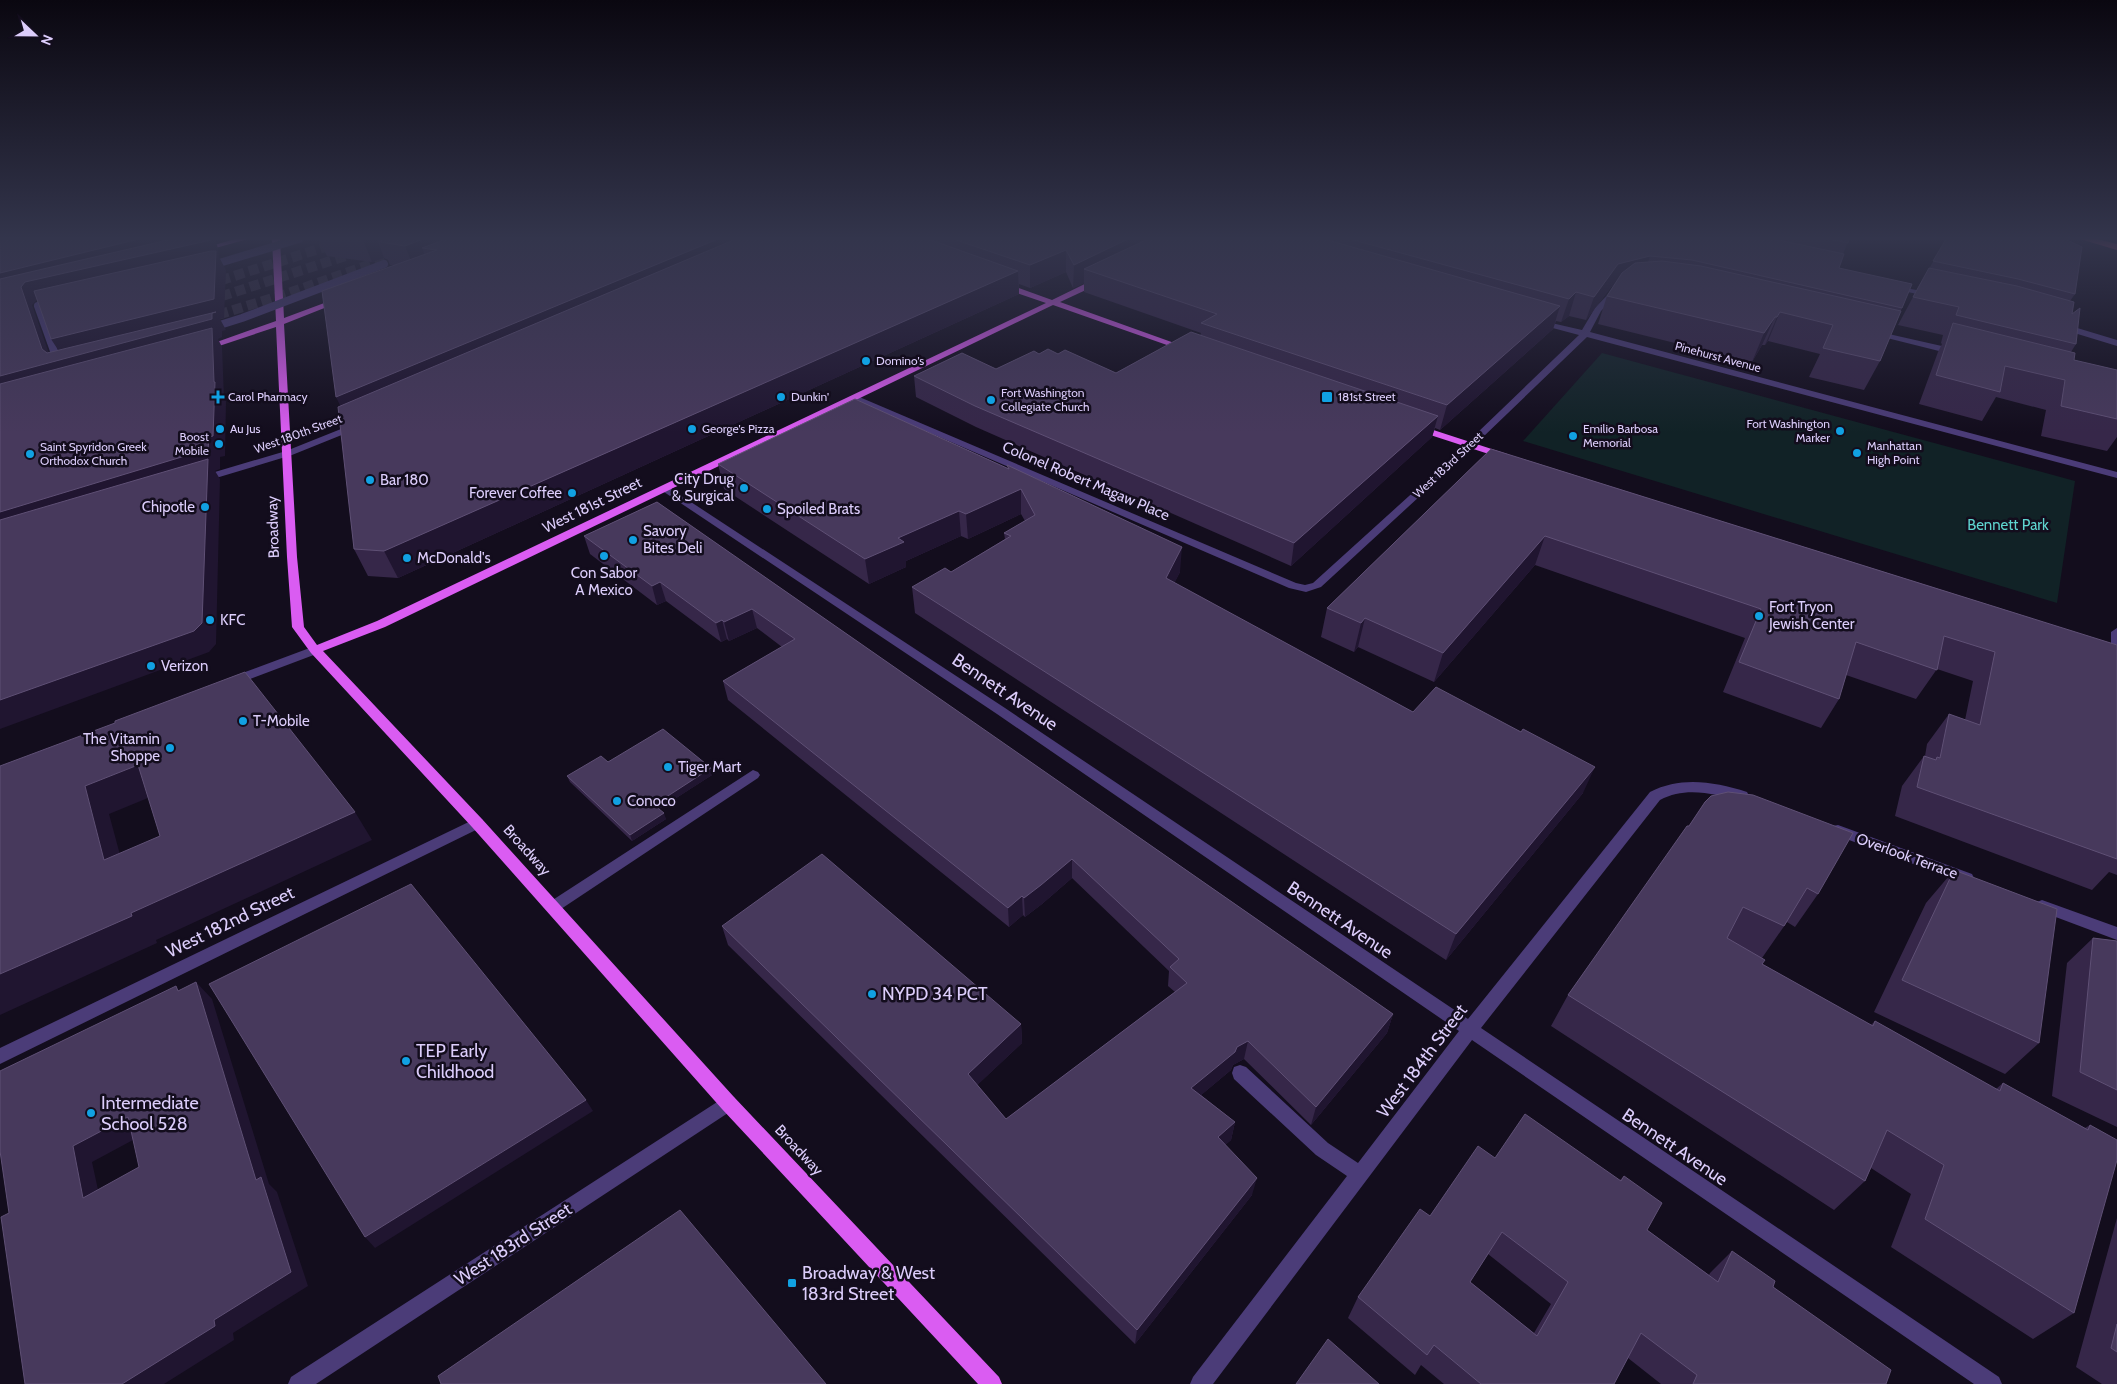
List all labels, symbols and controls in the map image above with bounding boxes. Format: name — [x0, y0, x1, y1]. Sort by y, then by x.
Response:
north arrow — [10, 10, 60, 60]
text: N — [37, 32, 57, 48]
street label: Pinehurst Avenue — [1673, 338, 1763, 375]
place label: Domino's — [876, 353, 924, 368]
marker: Domino's — [860, 355, 872, 367]
place label: Fort Washington Collegiate Church — [1001, 385, 1090, 414]
place label: Carol Pharmacy — [228, 389, 308, 404]
place label: Dunkin' — [791, 389, 829, 404]
place label: 181st Street — [1338, 389, 1396, 404]
marker: 181st Street — [1320, 390, 1334, 404]
marker: Carol Pharmacy — [212, 391, 224, 403]
marker: Dunkin' — [775, 391, 787, 403]
marker: Fort Washington Collegiate Church — [985, 394, 997, 406]
street label: West 180th Street — [252, 411, 344, 456]
place label: Fort Washington Marker — [1746, 416, 1830, 445]
place label: Au Jus — [230, 421, 260, 436]
place label: George's Pizza — [702, 421, 775, 436]
place label: Emilio Barbosa Memorial — [1583, 421, 1658, 450]
marker: Au Jus — [214, 423, 226, 435]
marker: George's Pizza — [686, 423, 698, 435]
marker: Fort Washington Marker — [1834, 425, 1846, 437]
street label: West 183rd Street — [1410, 428, 1486, 501]
place label: Boost Mobile — [175, 429, 209, 458]
marker: Emilio Barbosa Memorial — [1567, 430, 1579, 442]
marker: Boost Mobile — [213, 438, 225, 450]
street label: Colonel Robert Magaw Place — [1000, 438, 1173, 525]
place label: Manhattan High Point — [1867, 438, 1922, 467]
place label: Saint Spyridon Greek Orthodox Church — [40, 439, 147, 468]
marker: Manhattan High Point — [1851, 447, 1863, 459]
marker: Saint Spyridon Greek Orthodox Church — [24, 448, 36, 460]
place label: City Drug & Surgical — [672, 470, 735, 505]
place label: Bar 180 — [380, 471, 429, 489]
street label: West 181st Street — [540, 473, 644, 537]
marker: Bar 180 — [364, 474, 376, 486]
marker: City Drug & Surgical — [738, 482, 750, 494]
place label: Forever Coffee — [469, 484, 562, 502]
marker: Forever Coffee — [566, 487, 578, 499]
street label: Broadway — [263, 495, 283, 559]
place label: Chipotle — [142, 498, 195, 516]
place label: Spoiled Brats — [777, 500, 860, 518]
marker: Chipotle — [199, 501, 211, 513]
marker: Spoiled Brats — [761, 503, 773, 515]
park label: Bennett Park — [1967, 516, 2049, 534]
place label: Savory Bites Deli — [643, 522, 703, 557]
marker: Savory Bites Deli — [627, 534, 639, 546]
place label: McDonald's — [417, 549, 491, 567]
marker: Con Sabor A Mexico — [598, 550, 610, 562]
marker: McDonald's — [401, 552, 413, 564]
place label: Con Sabor A Mexico — [571, 564, 637, 599]
place label: Fort Tryon Jewish Center — [1768, 598, 1855, 633]
marker: Fort Tryon Jewish Center — [1753, 610, 1765, 622]
place label: KFC — [220, 611, 245, 629]
marker: KFC — [204, 614, 216, 626]
street label: Bennett Avenue — [948, 649, 1062, 735]
place label: Verizon — [161, 657, 208, 675]
marker: Verizon — [145, 660, 157, 672]
place label: T-Mobile — [253, 712, 310, 730]
marker: T-Mobile — [237, 715, 249, 727]
place label: The Vitamin Shoppe — [83, 730, 160, 765]
marker: The Vitamin Shoppe — [164, 742, 176, 754]
place label: Tiger Mart — [678, 758, 741, 776]
marker: Tiger Mart — [662, 761, 674, 773]
place label: Conoco — [627, 792, 676, 810]
marker: Conoco — [611, 795, 623, 807]
street label: Broadway — [499, 821, 555, 880]
street label: Overlook Terrace — [1854, 829, 1961, 883]
street label: Bennett Avenue — [1283, 877, 1397, 963]
street label: West 182nd Street — [162, 881, 298, 963]
place label: NYPD 34 PCT — [882, 983, 988, 1005]
marker: NYPD 34 PCT — [866, 988, 878, 1000]
street label: West 184th Street — [1372, 1000, 1472, 1122]
place label: TEP Early Childhood — [416, 1040, 494, 1083]
marker: TEP Early Childhood — [400, 1055, 412, 1067]
place label: Intermediate School 528 — [101, 1092, 199, 1135]
street label: Bennett Avenue — [1618, 1104, 1732, 1190]
marker: Intermediate School 528 — [85, 1107, 97, 1119]
street label: Broadway — [771, 1121, 827, 1179]
street label: West 183rd Street — [450, 1198, 576, 1290]
place label: Broadway & West 183rd Street — [802, 1262, 935, 1305]
marker: Broadway & West 183rd Street — [786, 1277, 798, 1289]

